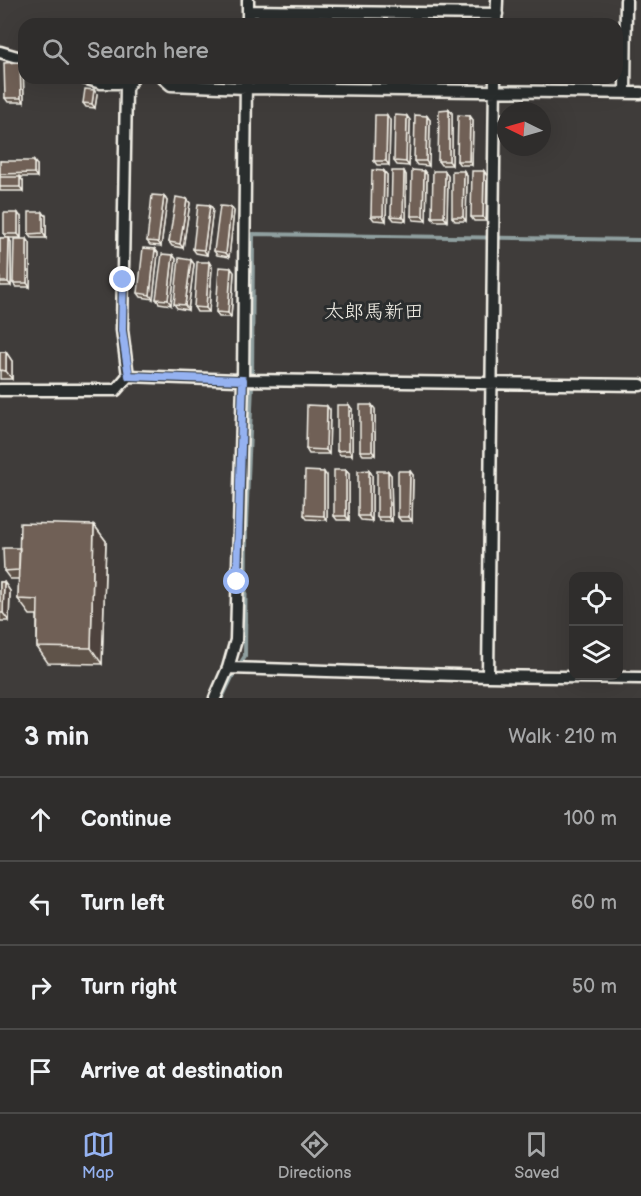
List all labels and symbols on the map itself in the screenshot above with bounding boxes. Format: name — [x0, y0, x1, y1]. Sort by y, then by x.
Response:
north arrow — [497, 102, 551, 156]
route end — [109, 266, 135, 292]
district label: 太郎馬新田 — [324, 300, 424, 324]
route start — [223, 568, 249, 594]

